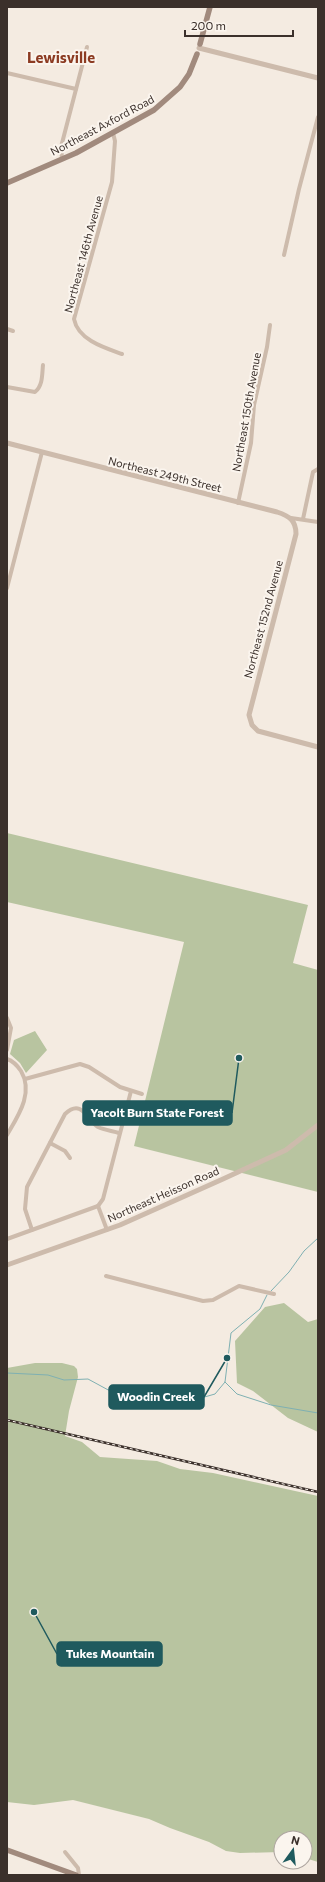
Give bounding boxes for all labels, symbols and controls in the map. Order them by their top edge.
scale bar [185,12,293,38]
text: 200 m [191,18,226,32]
district label: Lewisville [27,48,95,66]
street label: Northeast Axford Road [48,92,156,158]
street label: Northeast 146th Avenue [61,194,105,314]
street label: Northeast 150th Avenue [229,351,263,473]
street label: Northeast 249th Street [107,454,224,495]
street label: Northeast 152nd Avenue [241,558,285,679]
callout: Yacolt Burn State Forest [83,1101,232,1125]
text: Yacolt Burn State Forest [90,1105,224,1119]
street label: Northeast Heisson Road [105,1164,221,1224]
callout: Woodin Creek [109,1385,204,1409]
text: Woodin Creek [117,1389,195,1403]
callout: Tukes Mountain [57,1642,162,1666]
text: Tukes Mountain [66,1646,154,1660]
north arrow [273,1830,313,1870]
text: N [290,1833,301,1847]

